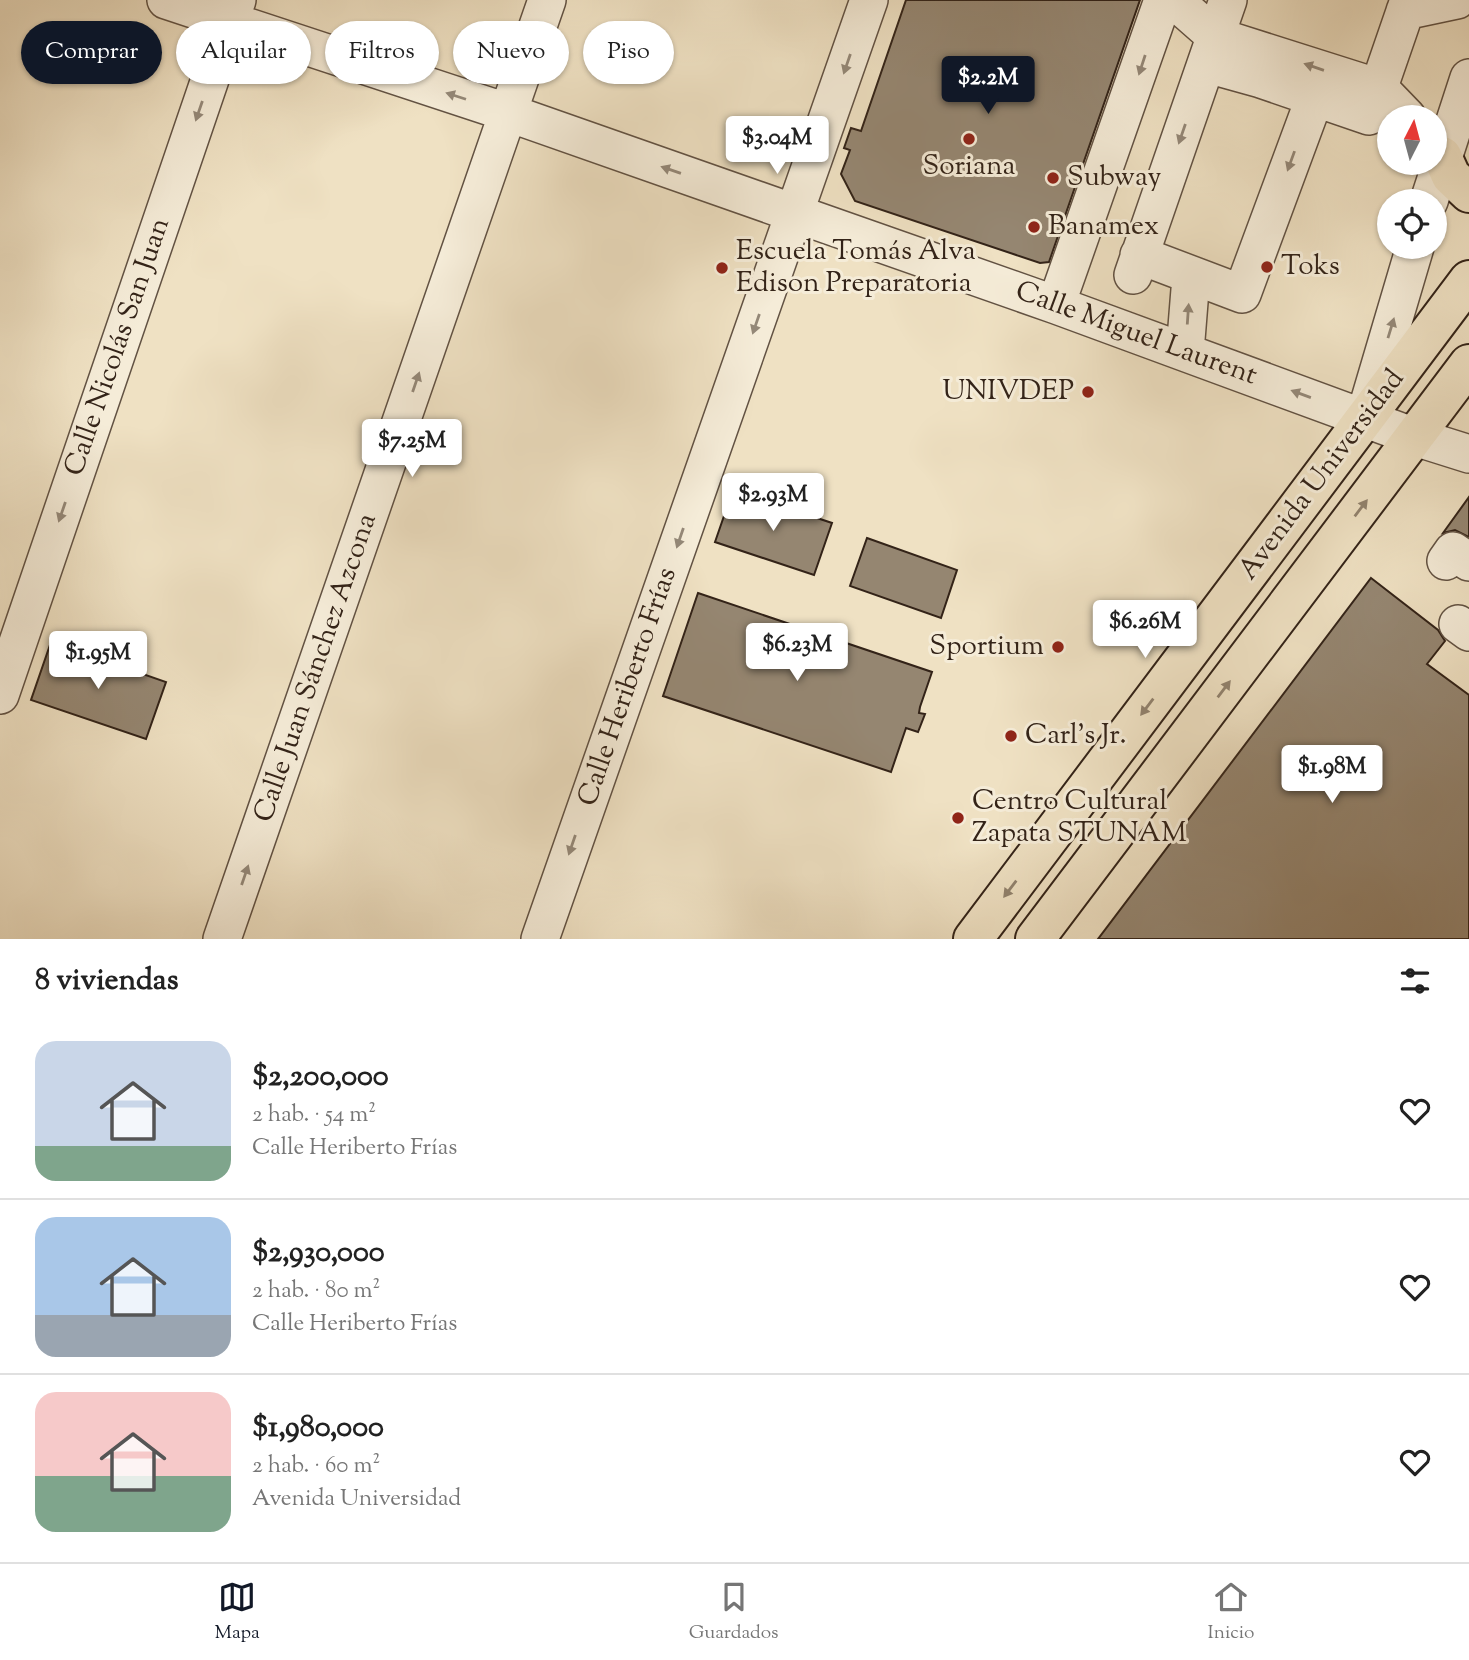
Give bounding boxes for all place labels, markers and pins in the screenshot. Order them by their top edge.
pin: $2.2M [939,57,1037,116]
pin: $3.04M [720,116,834,176]
marker: Soriana [961,131,977,147]
place label: Soriana [923,147,1015,187]
place label: Subway [1067,158,1162,198]
marker: Subway [1045,170,1061,186]
place label: Banamex [1048,207,1159,247]
marker: Banamex [1026,219,1042,235]
place label: Escuela Tomás Alva Edison Preparatoria [736,232,976,304]
place label: Toks [1281,247,1340,287]
marker: Toks [1259,259,1275,275]
marker: Escuela Tomás Alva Edison Preparatoria [714,260,730,276]
place label: UNIVDEP [942,372,1074,412]
marker: UNIVDEP [1080,384,1096,400]
pin: $7.25M [355,420,469,479]
pin: $2.93M [716,474,830,533]
pin: $6.26M [1088,600,1202,660]
pin: $6.23M [740,624,854,683]
place label: Sportium [929,627,1044,667]
pin: $1.95M [41,632,155,691]
marker: Sportium [1050,639,1066,655]
place label: Carl's Jr. [1025,716,1127,756]
marker: Carl's Jr. [1003,728,1019,744]
pin: $1.98M [1275,746,1389,805]
place label: Centro Cultural Zapata STUNAM [972,782,1187,854]
marker: Centro Cultural Zapata STUNAM [950,810,966,826]

